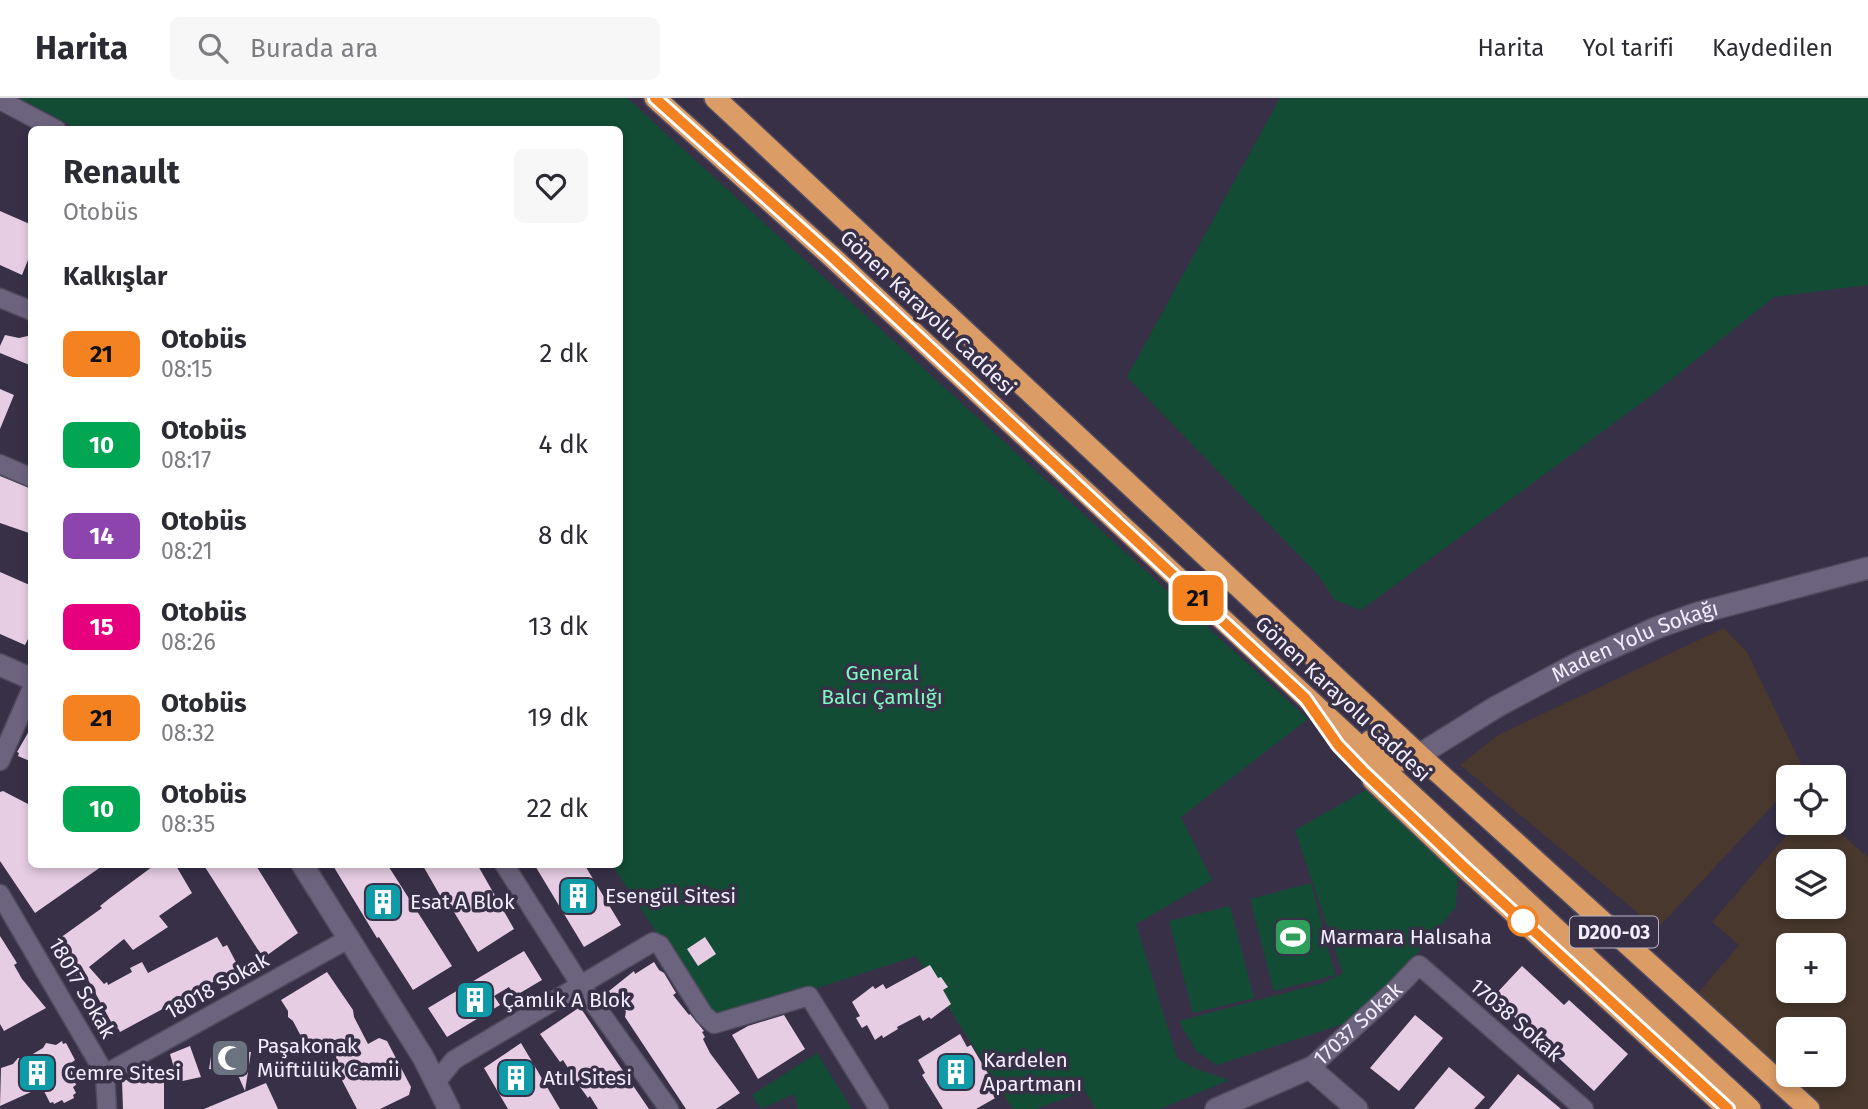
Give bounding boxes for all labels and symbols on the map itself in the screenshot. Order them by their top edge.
street label: Gönen Karayolu Caddesi [835,225,1021,401]
line badge: 21 [1166,575,1230,621]
street label: Maden Yolu Sokağı [1547,595,1721,688]
street label: Gönen Karayolu Caddesi [1250,611,1436,787]
park label: General Balcı Çamlığı [821,660,943,710]
building icon: Esengül Sitesi [557,875,599,917]
building icon: Esat A Blok [362,881,404,923]
place label: Esengül Sitesi [605,883,736,909]
place label: Esat A Blok [410,889,515,915]
unlabelled marker [1508,906,1538,936]
sports icon: Marmara Halısaha [1272,916,1314,958]
road number: D200-03 [1570,916,1658,947]
place label: Marmara Halısaha [1320,924,1492,950]
street label: 18017 Sokak [43,933,121,1043]
street label: 18018 Sokak [161,947,274,1025]
street label: 17038 Sokak [1465,973,1568,1067]
street label: 17037 Sokak [1308,977,1408,1071]
building icon: Çamlık A Blok [454,979,496,1021]
place label: Çamlık A Blok [502,987,631,1013]
place label: Paşakonak Müftülük Camii [257,1033,400,1083]
mosque icon: Paşakonak Müftülük Camii [209,1037,251,1079]
place label: Kardelen Apartmanı [983,1047,1082,1097]
building icon: Kardelen Apartmanı [935,1051,977,1093]
building icon: Cemre Sitesi [16,1052,58,1094]
building icon: Atıl Sitesi [495,1057,537,1099]
place label: Cemre Sitesi [64,1060,181,1086]
place label: Atıl Sitesi [543,1065,632,1091]

